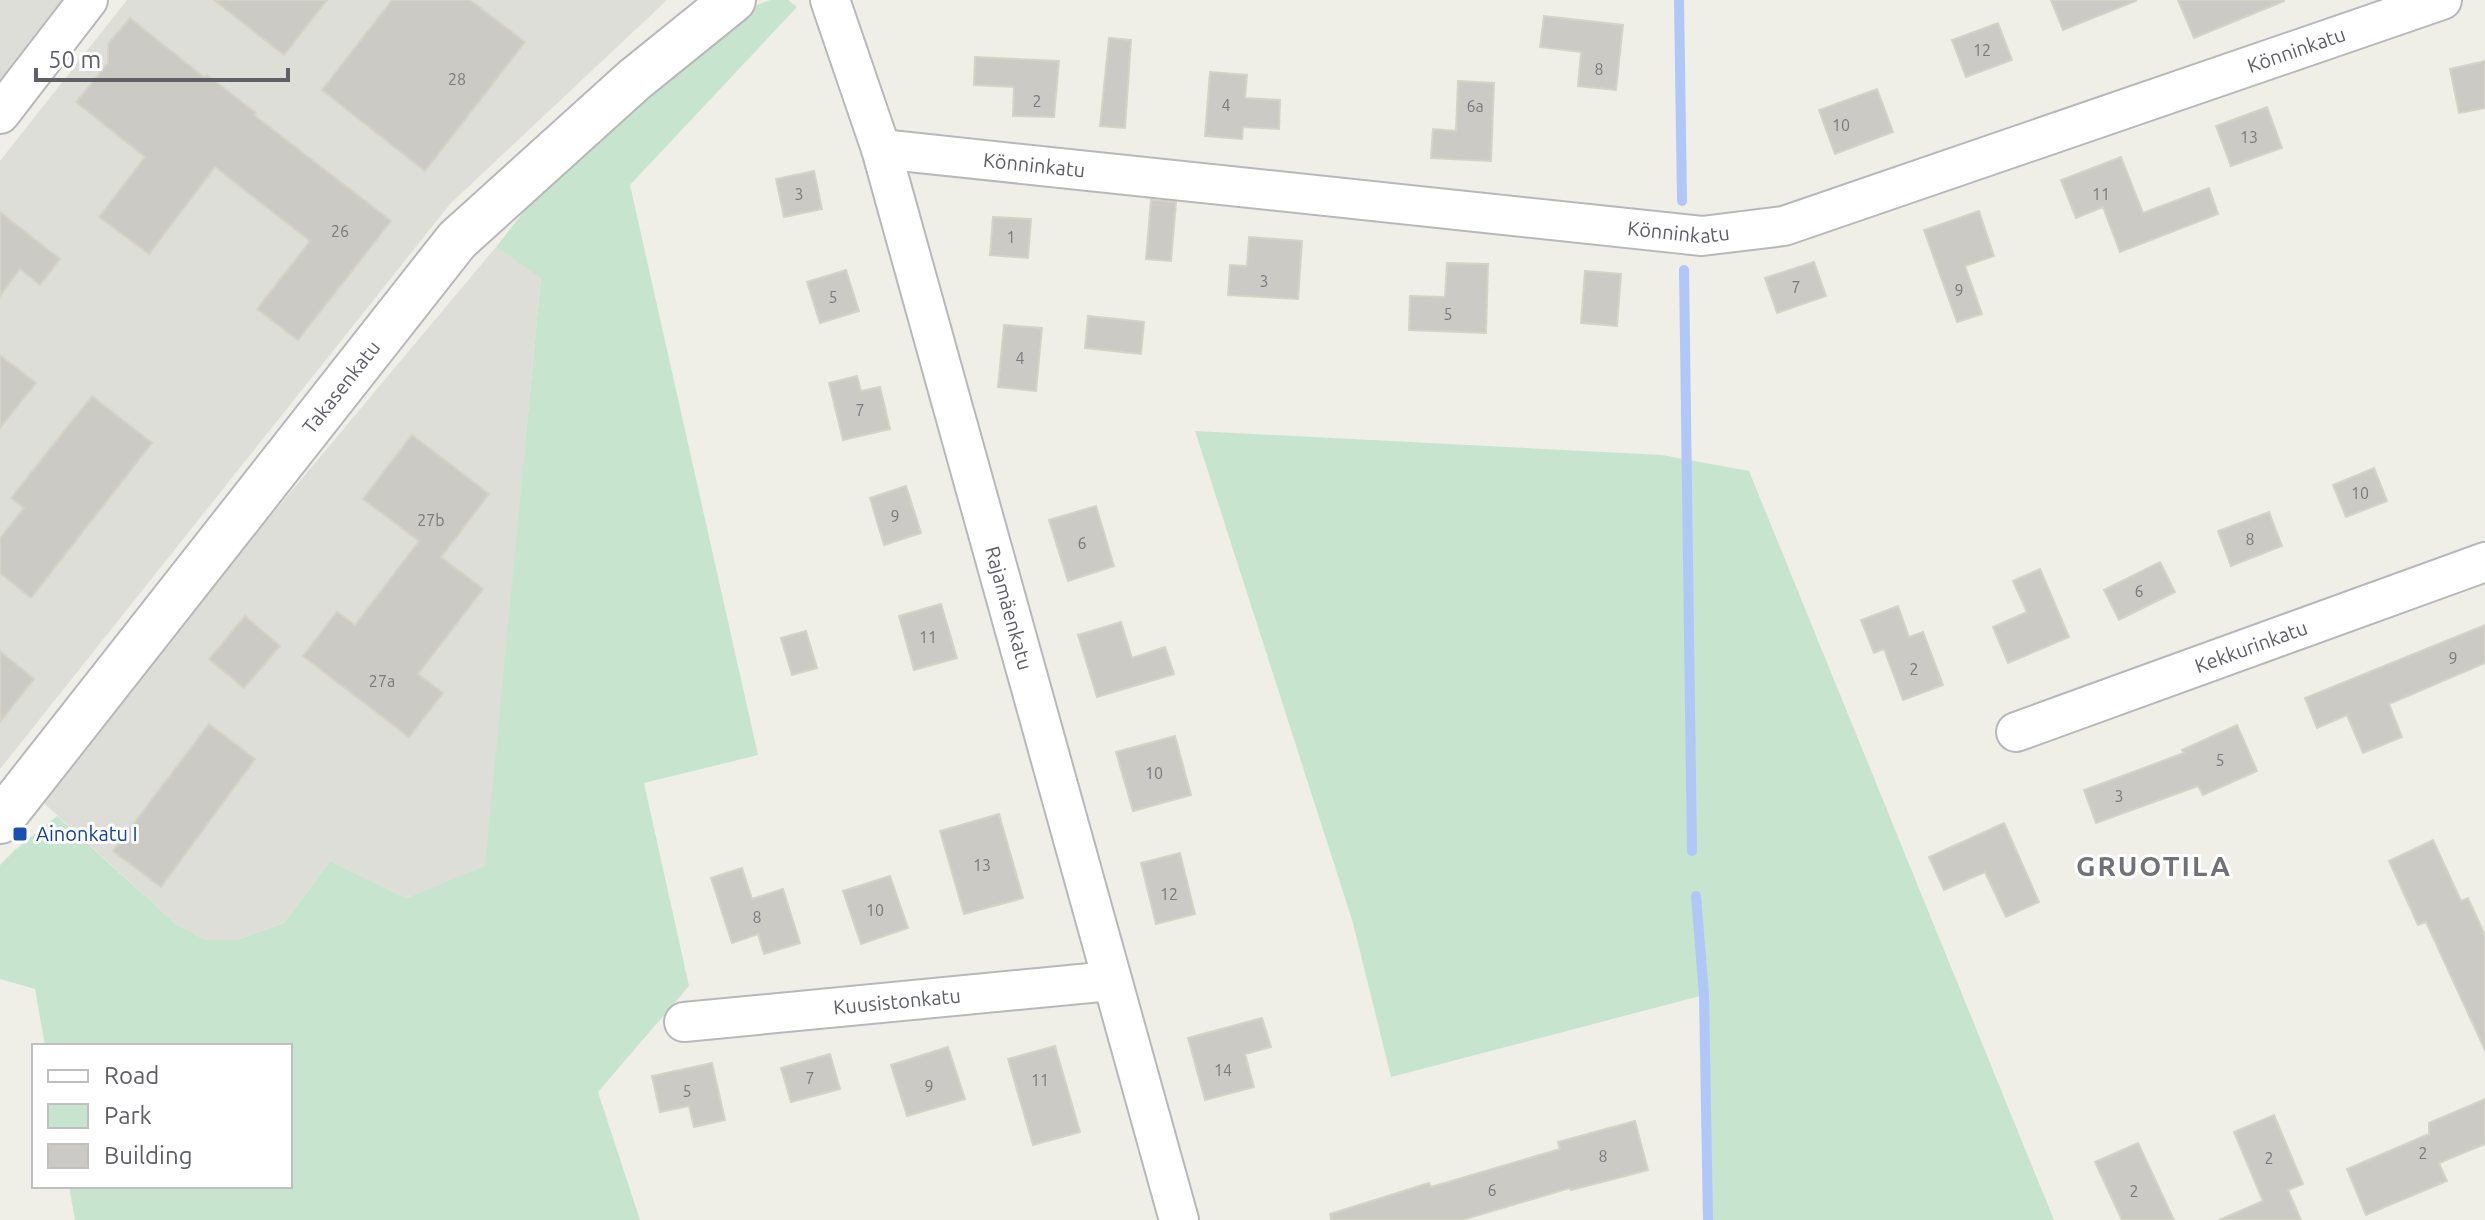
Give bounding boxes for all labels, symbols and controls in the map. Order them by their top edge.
street label: Könninkatu [2244,22,2348,77]
scale bar [36,32,288,82]
house number: 12 [1973,41,1991,59]
text: 50 m [48,46,101,73]
house number: 8 [1594,60,1604,78]
house number: 28 [448,70,466,88]
house number: 2 [1032,92,1042,110]
house number: 4 [1221,96,1231,114]
house number: 6a [1466,97,1484,115]
house number: 10 [1832,116,1850,134]
house number: 13 [2240,128,2258,146]
street label: Könninkatu [982,148,1086,182]
house number: 3 [794,185,804,203]
house number: 11 [2092,185,2110,203]
street label: Könninkatu [1626,216,1731,247]
house number: 26 [331,222,349,240]
house number: 1 [1006,228,1016,246]
house number: 3 [1259,272,1269,290]
house number: 7 [1791,278,1801,296]
house number: 9 [1954,281,1964,299]
house number: 5 [828,288,838,306]
house number: 5 [1443,305,1453,323]
street label: Takasenkatu [297,336,384,438]
house number: 4 [1015,349,1025,367]
house number: 7 [855,401,865,419]
house number: 10 [2351,484,2369,502]
house number: 9 [890,507,900,525]
house number: 27b [417,511,445,529]
house number: 8 [2245,530,2255,548]
house number: 6 [1077,534,1087,552]
street label: Rajamäenkatu [981,543,1037,672]
house number: 6 [2134,582,2144,600]
street label: Kekkurinkatu [2191,615,2310,677]
house number: 11 [919,628,937,646]
house number: 9 [2448,649,2458,667]
house number: 2 [1909,660,1919,678]
house number: 27a [369,672,395,690]
house number: 5 [2215,751,2225,769]
house number: 10 [1145,764,1163,782]
house number: 3 [2114,787,2124,805]
place label: Ainonkatu I [36,822,138,845]
marker: Ainonkatu I [11,825,29,843]
district label: GRUOTILA [2076,850,2232,881]
house number: 13 [973,856,991,874]
house number: 12 [1160,885,1178,903]
house number: 10 [866,901,884,919]
house number: 8 [752,908,762,926]
street label: Kuusistonkatu [832,983,962,1019]
legend [32,1044,292,1188]
house number: 14 [1214,1061,1232,1079]
text: Road [104,1062,159,1089]
house number: 7 [805,1069,815,1087]
house number: 11 [1031,1071,1049,1089]
house number: 9 [924,1077,934,1095]
house number: 5 [682,1082,692,1100]
text: Park [104,1102,152,1129]
text: Building [104,1142,192,1169]
house number: 2 [2418,1144,2428,1162]
house number: 8 [1598,1147,1608,1165]
house number: 2 [2264,1149,2274,1167]
house number: 6 [1487,1181,1497,1199]
house number: 2 [2129,1182,2139,1200]

